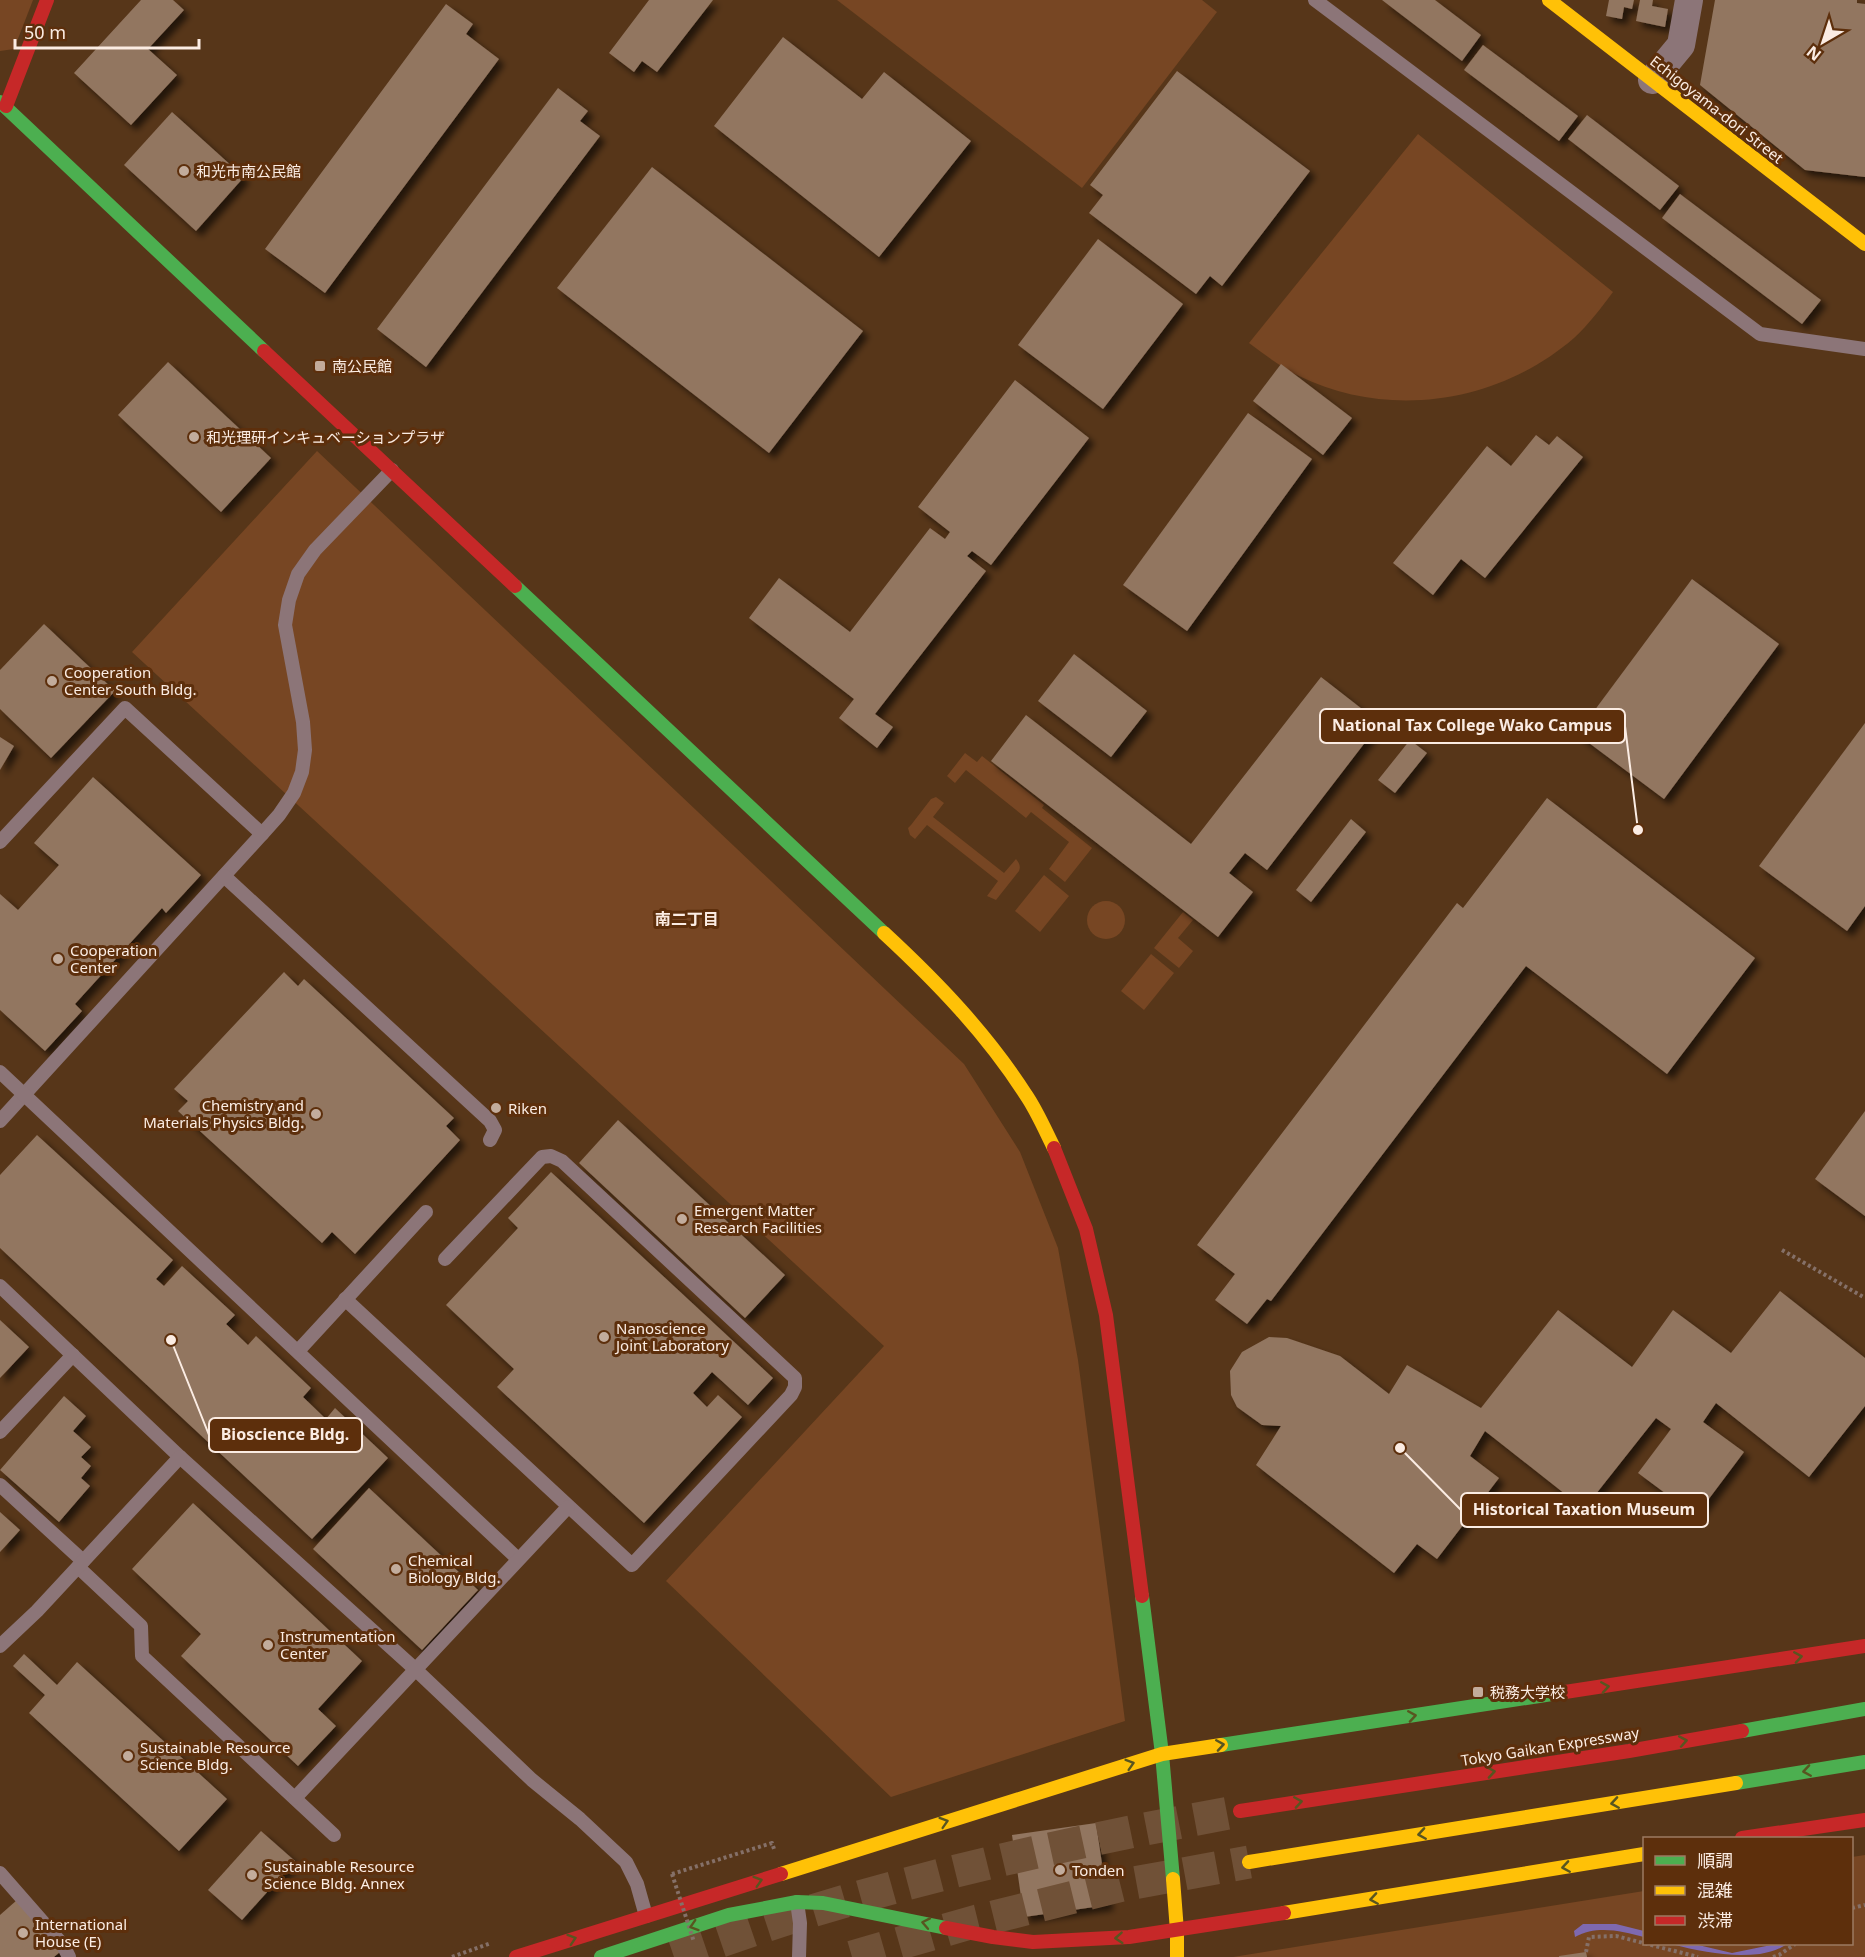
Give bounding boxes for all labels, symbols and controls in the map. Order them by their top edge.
scale bar [15,12,200,50]
north arrow [1793,12,1853,72]
text: 50 m [24,20,66,44]
text: N [1802,41,1826,66]
street label: Echigoyama-dori Street [1646,51,1788,168]
place label: 和光市南公民館 [196,161,301,181]
marker: 和光市南公民館 [177,164,191,178]
place label: 南公民館 [332,356,392,376]
marker: 南公民館 [313,359,327,373]
place label: 和光理研インキュベーションプラザ [206,427,445,447]
marker: 和光理研インキュベーションプラザ [187,430,201,444]
place label: Cooperation Center South Bldg. [64,662,196,699]
marker: Cooperation Center South Bldg. [45,674,59,688]
callout: National Tax College Wako Campus [1320,709,1625,743]
text: National Tax College Wako Campus [1332,714,1612,736]
district label: 南二丁目 [655,908,719,930]
place label: Cooperation Center [70,940,157,977]
marker: Cooperation Center [51,952,65,966]
place label: Chemistry and Materials Physics Bldg. [143,1095,304,1132]
place label: Riken [508,1098,547,1118]
marker: Riken [489,1101,503,1115]
marker: Chemistry and Materials Physics Bldg. [309,1107,323,1121]
place label: Emergent Matter Research Facilities [694,1200,822,1237]
marker: Emergent Matter Research Facilities [675,1212,689,1226]
place label: Nanoscience Joint Laboratory [614,1318,729,1355]
marker: Nanoscience Joint Laboratory [597,1330,611,1344]
callout: Bioscience Bldg. [209,1418,362,1452]
text: Bioscience Bldg. [221,1423,349,1445]
callout: Historical Taxation Museum [1461,1493,1708,1527]
text: Historical Taxation Museum [1473,1498,1695,1520]
place label: Chemical Biology Bldg. [408,1550,501,1587]
marker: Chemical Biology Bldg. [389,1562,403,1576]
place label: Instrumentation Center [280,1626,396,1663]
marker: Instrumentation Center [261,1638,275,1652]
one-way arrow [1793,1651,1803,1663]
one-way arrow [1601,1681,1610,1693]
place label: 税務大学校 [1490,1682,1565,1702]
marker: 税務大学校 [1471,1685,1485,1699]
one-way arrow [1408,1711,1417,1723]
street label: Tokyo Gaikan Expressway [1460,1722,1641,1770]
one-way arrow [1678,1735,1688,1748]
place label: Sustainable Resource Science Bldg. [140,1737,290,1774]
one-way arrow [1215,1740,1224,1752]
marker: Sustainable Resource Science Bldg. [121,1749,135,1763]
one-way arrow [1124,1759,1135,1771]
one-way arrow [1803,1765,1812,1777]
one-way arrow [1486,1767,1495,1779]
one-way arrow [1293,1796,1303,1808]
one-way arrow [1610,1797,1620,1809]
one-way arrow [938,1817,949,1829]
one-way arrow [1418,1828,1427,1840]
legend [1643,1837,1853,1945]
text: 順調 [1697,1848,1733,1872]
place label: Sustainable Resource Science Bldg. Annex [264,1856,414,1893]
place label: Tonden [1072,1860,1125,1880]
one-way arrow [1561,1860,1571,1873]
marker: Tonden [1053,1863,1067,1877]
marker: Sustainable Resource Science Bldg. Annex [245,1868,259,1882]
one-way arrow [752,1876,763,1888]
text: 混雑 [1697,1878,1733,1902]
one-way arrow [1369,1892,1378,1904]
text: 渋滞 [1697,1908,1733,1932]
place label: International House (E) [35,1914,127,1951]
one-way arrow [921,1917,931,1930]
one-way arrow [689,1919,700,1932]
marker: International House (E) [16,1926,30,1940]
one-way arrow [1114,1931,1123,1944]
one-way arrow [566,1934,577,1946]

